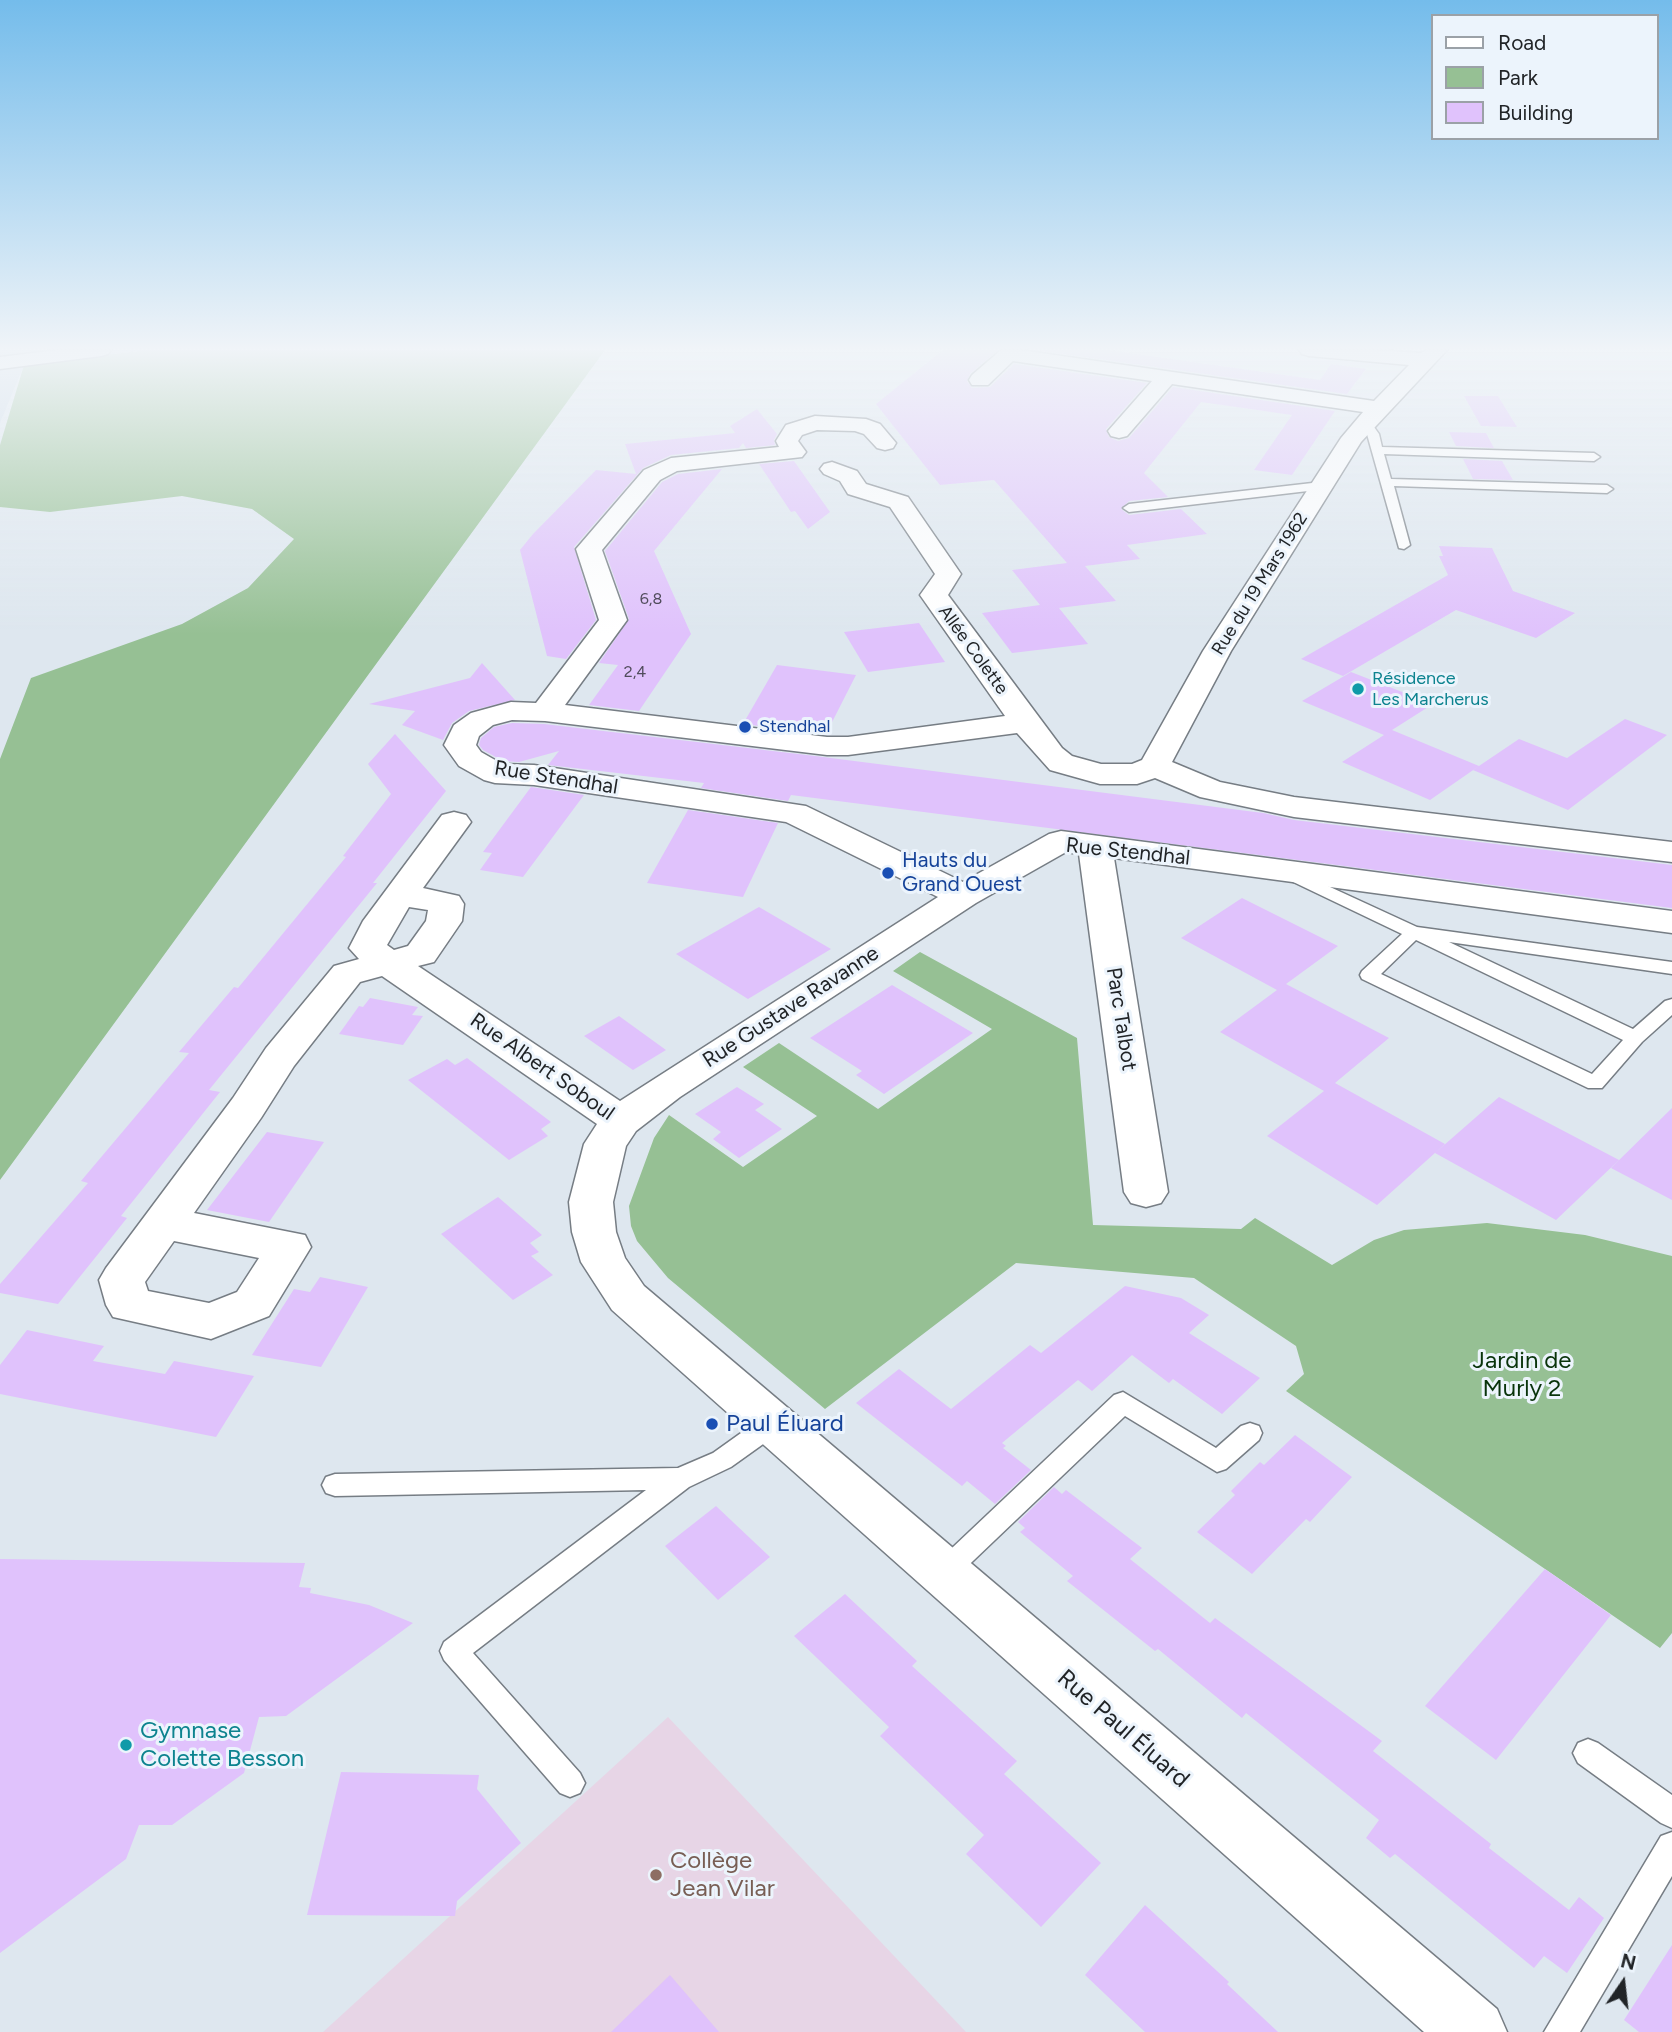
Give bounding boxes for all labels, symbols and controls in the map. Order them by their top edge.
legend [1430,14,1658,140]
text: Road [1498,30,1546,55]
text: Park [1498,65,1538,90]
text: Building [1498,100,1573,125]
street label: Rue du 19 Mars 1962 [1207,509,1313,659]
house number: 6,8 [640,589,662,609]
street label: Allée Colette [933,601,1013,699]
house number: 2,4 [624,662,646,682]
place label: Résidence Les Marcherus [1372,668,1489,710]
marker: Résidence Les Marcherus [1350,681,1366,697]
place label: Stendhal [759,716,830,738]
marker: Stendhal [737,719,753,735]
street label: Rue Stendhal [492,756,620,800]
street label: Rue Stendhal [1065,833,1191,871]
place label: Hauts du Grand Ouest [902,848,1022,898]
marker: Hauts du Grand Ouest [880,865,896,881]
street label: Rue Gustave Ravanne [698,941,884,1073]
street label: Parc Talbot [1100,965,1142,1073]
street label: Rue Albert Soboul [465,1008,619,1126]
park label: Jardin de Murly 2 [1473,1347,1571,1403]
place label: Paul Éluard [726,1410,844,1438]
marker: Paul Éluard [704,1416,720,1432]
street label: Rue Paul Éluard [1051,1664,1195,1794]
place label: Gymnase Colette Besson [140,1717,304,1773]
marker: Gymnase Colette Besson [118,1737,134,1753]
place label: Collège Jean Vilar [670,1847,775,1903]
marker: Collège Jean Vilar [648,1867,664,1883]
north arrow [1588,1948,1658,2018]
text: N [1618,1949,1638,1975]

